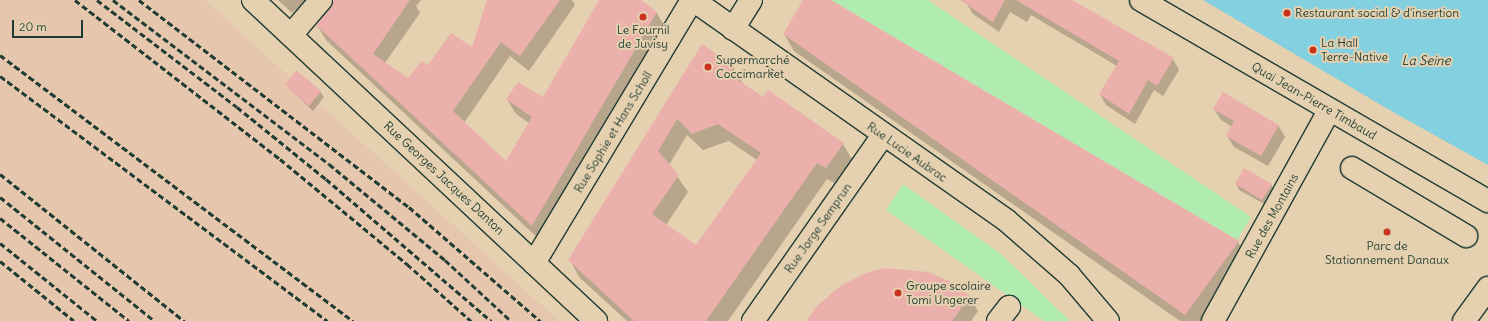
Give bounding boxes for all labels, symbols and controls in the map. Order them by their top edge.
place label: Restaurant social & d'insertion [1295,6,1459,20]
marker: Restaurant social & d'insertion [1282,8,1292,18]
scale bar [14,12,85,38]
marker: Le Fournil de Juvisy [638,12,648,22]
text: 20 m [19,19,47,34]
place label: Le Fournil de Juvisy [617,23,669,51]
place label: La Hall Terre-Native [1321,36,1388,64]
marker: La Hall Terre-Native [1308,45,1318,55]
place label: Supermarché Coccimarket [716,53,790,81]
water label: La Seine [1401,53,1451,69]
street label: Quai Jean-Pierre Timbaud [1249,59,1379,143]
marker: Supermarché Coccimarket [703,62,713,72]
street label: Rue Sophie et Hans Scholl [571,69,655,195]
street label: Rue Georges Jacques Danton [381,118,507,238]
street label: Rue Lucie Aubrac [864,119,950,185]
street label: Rue des Montains [1243,171,1301,261]
street label: Rue Jorge Semprun [781,180,855,276]
marker: Parc de Stationnement Danaux [1382,227,1392,237]
place label: Parc de Stationnement Danaux [1325,239,1449,267]
place label: Groupe scolaire Tomi Ungerer [906,279,991,307]
marker: Groupe scolaire Tomi Ungerer [893,288,903,298]

